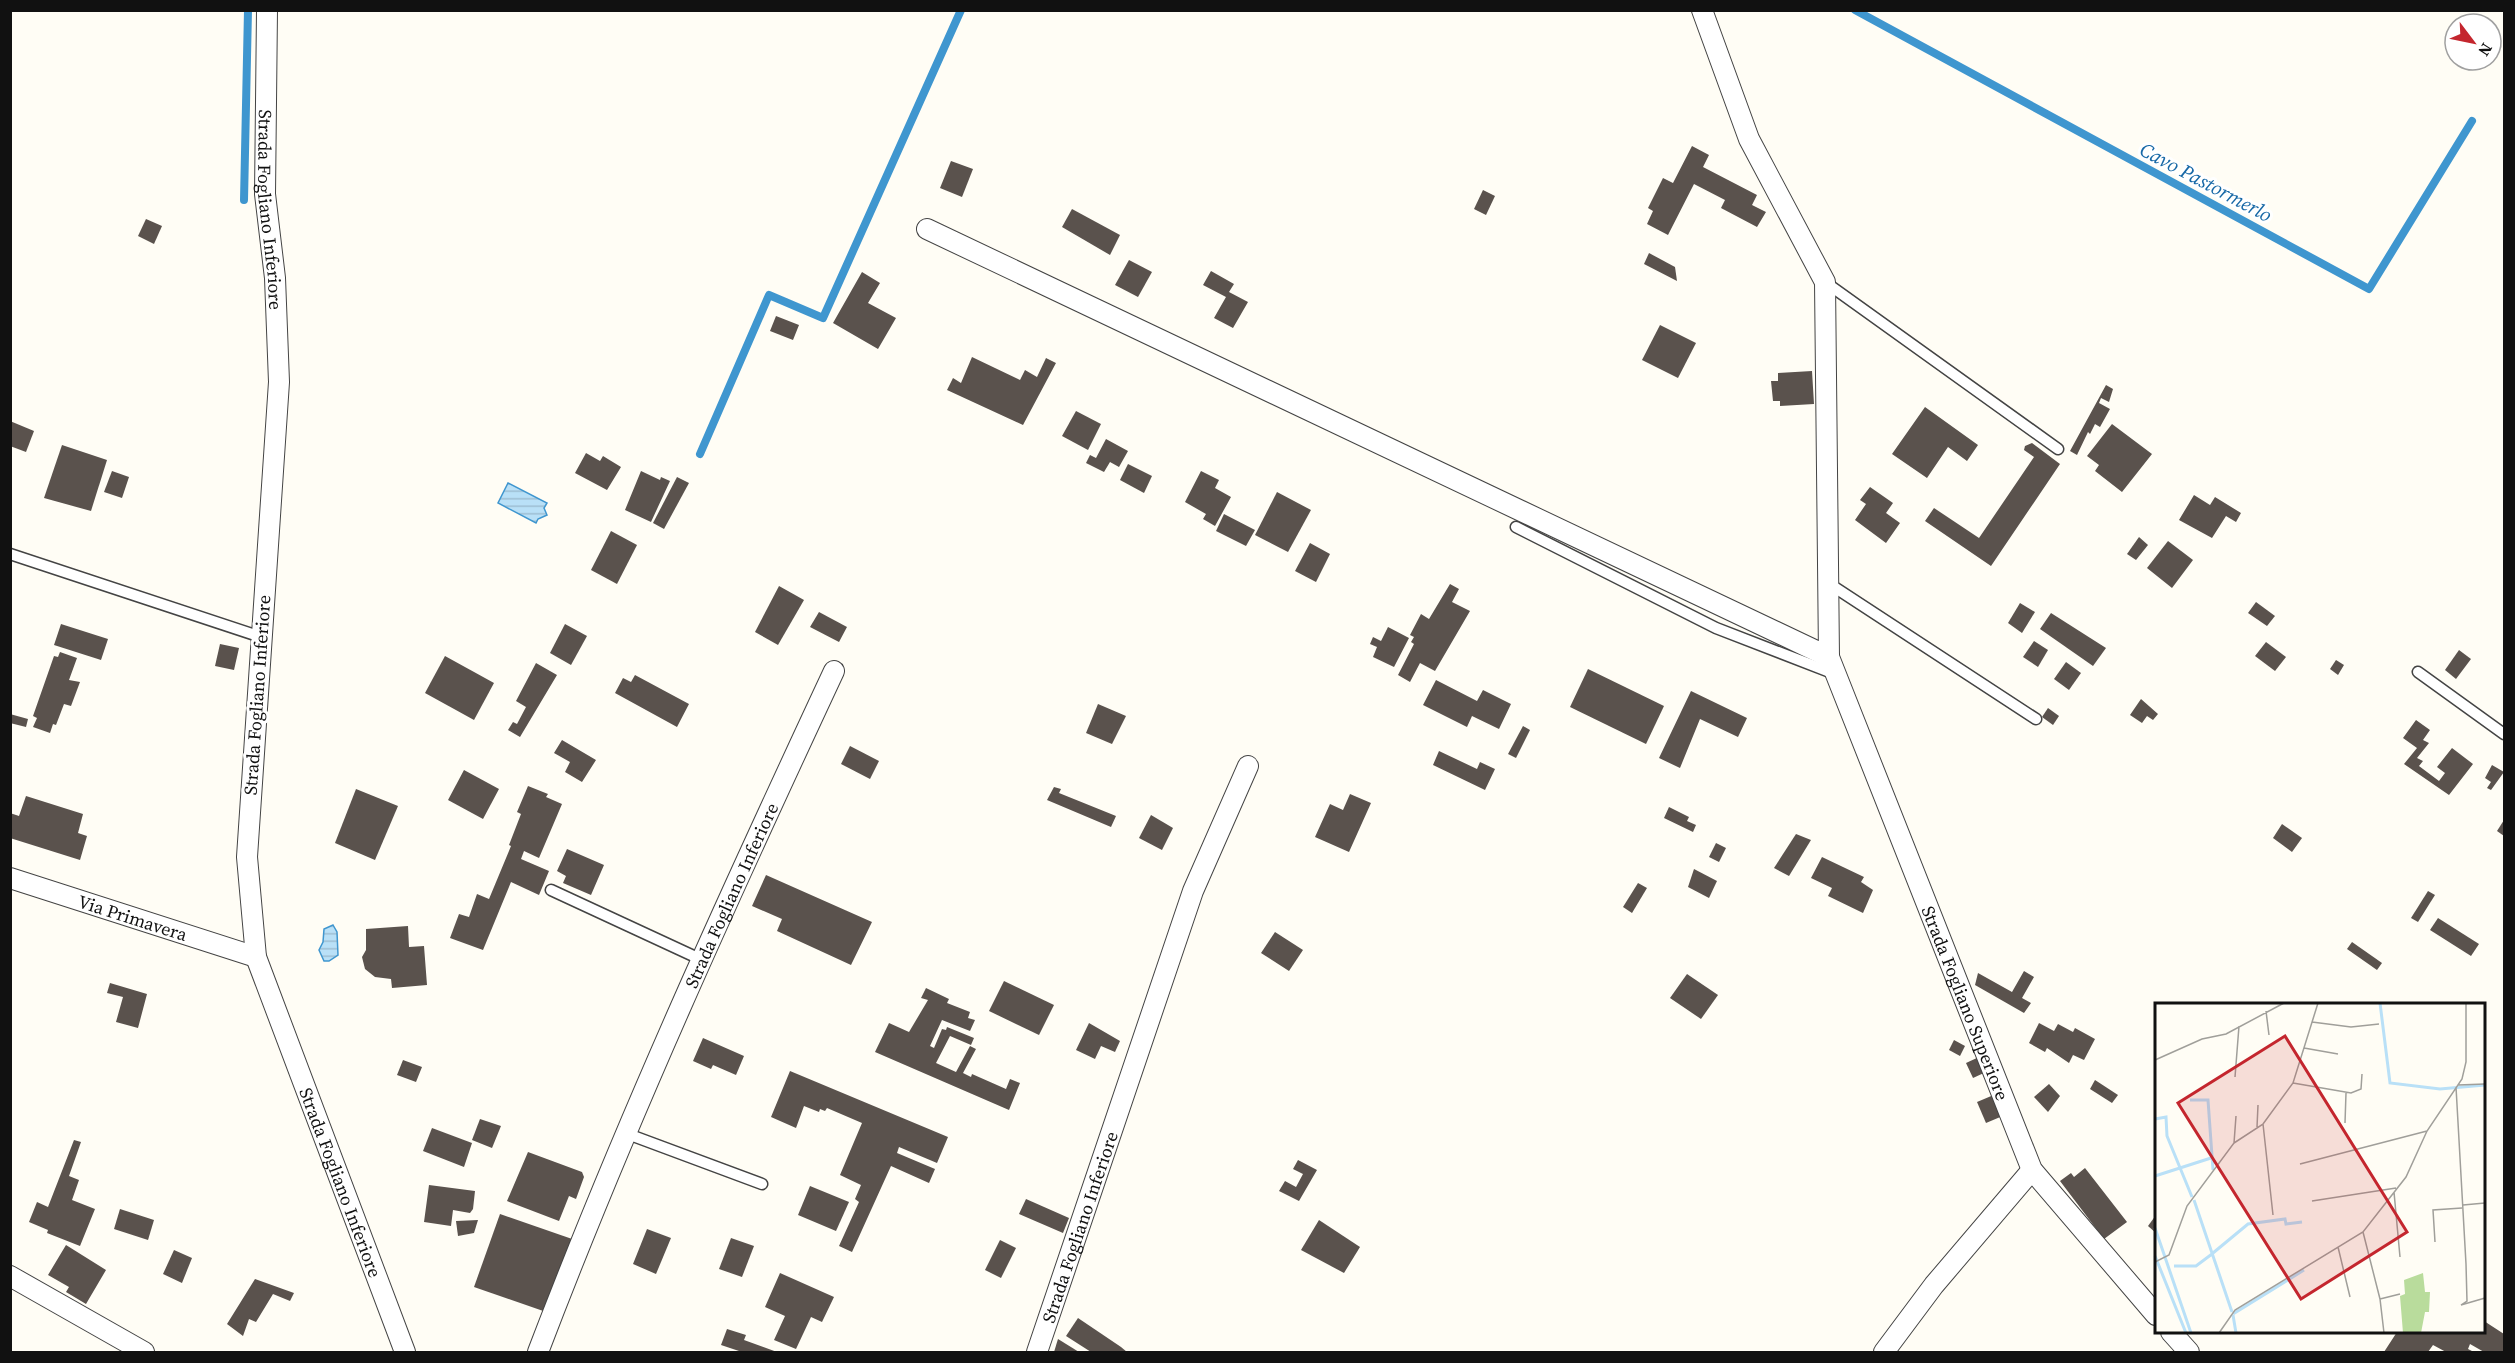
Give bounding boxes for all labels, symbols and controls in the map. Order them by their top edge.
north arrow [2443,12,2503,72]
text: N [2473,39,2498,61]
street label: Strada Fogliano Inferiore [252,109,289,310]
water label: Cavo Pastormerlo [2135,135,2277,229]
street label: Strada Fogliano Inferiore [238,594,276,796]
street label: Strada Fogliano Inferiore [678,798,784,992]
street label: Via Primavera [75,888,191,947]
street label: Strada Fogliano Superiore [1916,902,2016,1104]
inset map [2155,1003,2485,1333]
street label: Strada Fogliano Inferiore [294,1084,388,1281]
street label: Strada Fogliano Inferiore [1035,1128,1123,1326]

